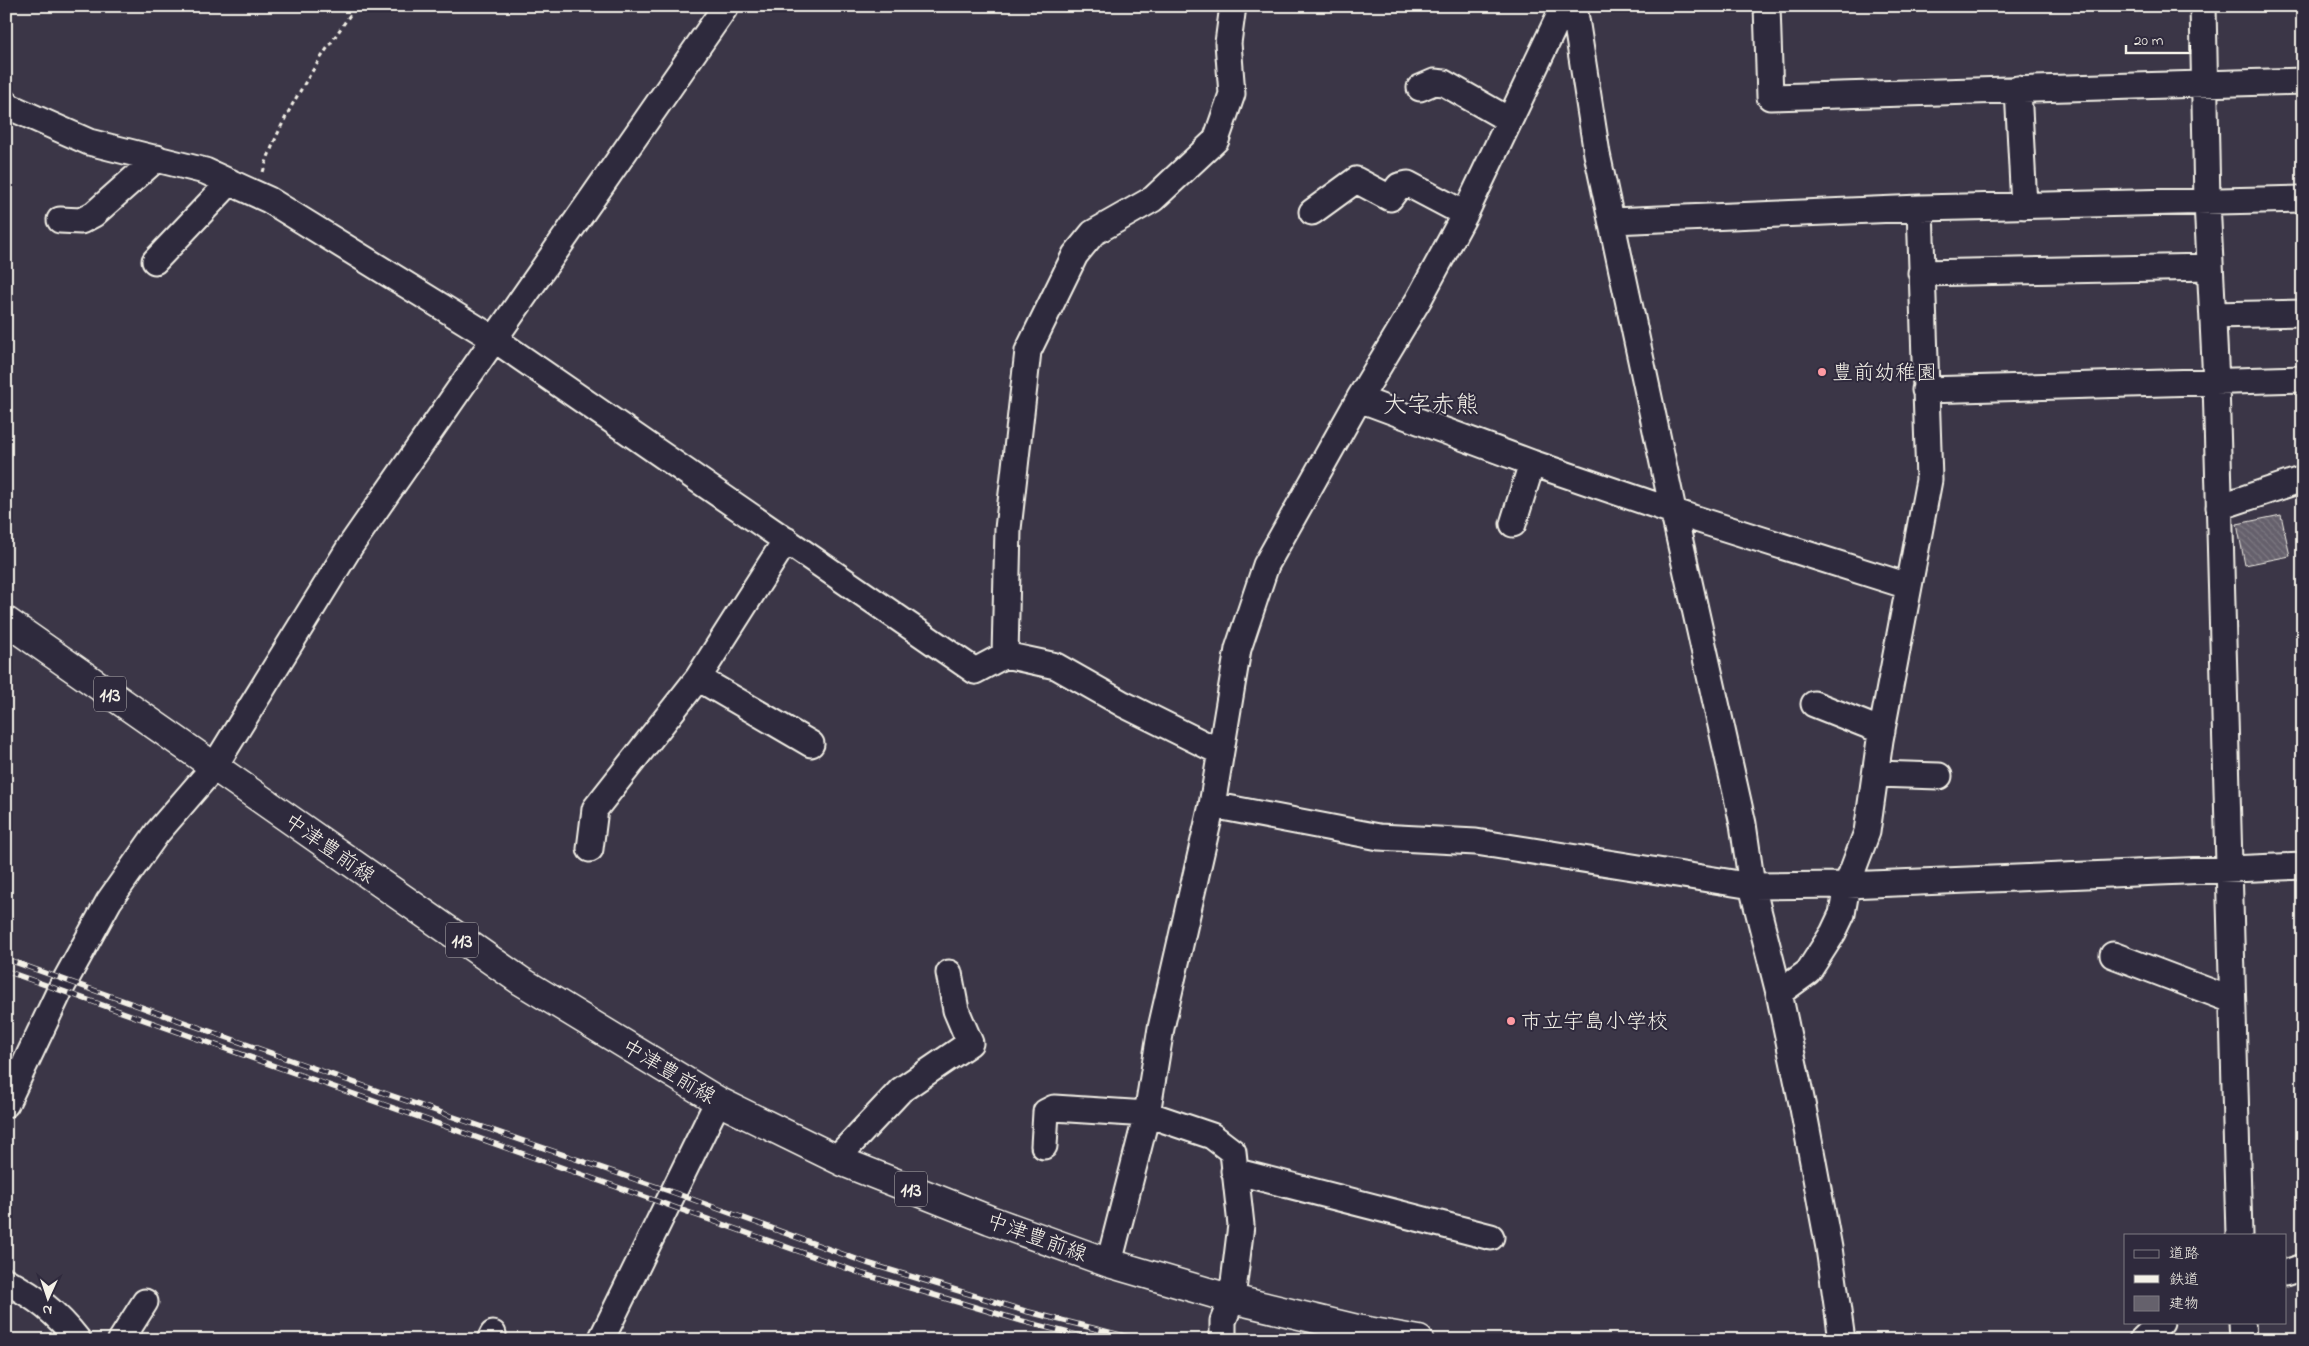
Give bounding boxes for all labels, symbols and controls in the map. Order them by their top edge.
scale bar [2126,22,2190,54]
text: 20 m [2134,30,2164,52]
place label: 豊前幼稚園 [1832,359,1937,389]
marker: 豊前幼稚園 [1816,366,1828,378]
district label: 大字赤熊 [1383,389,1479,424]
road number: 113 [94,676,126,712]
street label: 中津豊前線 [277,807,380,892]
road number: 113 [446,922,478,958]
place label: 市立宇島小学校 [1521,1008,1668,1038]
marker: 市立宇島小学校 [1505,1015,1517,1027]
street label: 中津豊前線 [615,1033,721,1113]
road number: 113 [895,1172,927,1206]
street label: 中津豊前線 [982,1207,1091,1271]
legend [2124,1234,2286,1324]
text: 道路 [2169,1243,2199,1265]
text: 鉄道 [2169,1269,2199,1291]
north arrow [22,1274,72,1324]
text: 建物 [2169,1293,2199,1315]
text: N [42,1299,53,1320]

